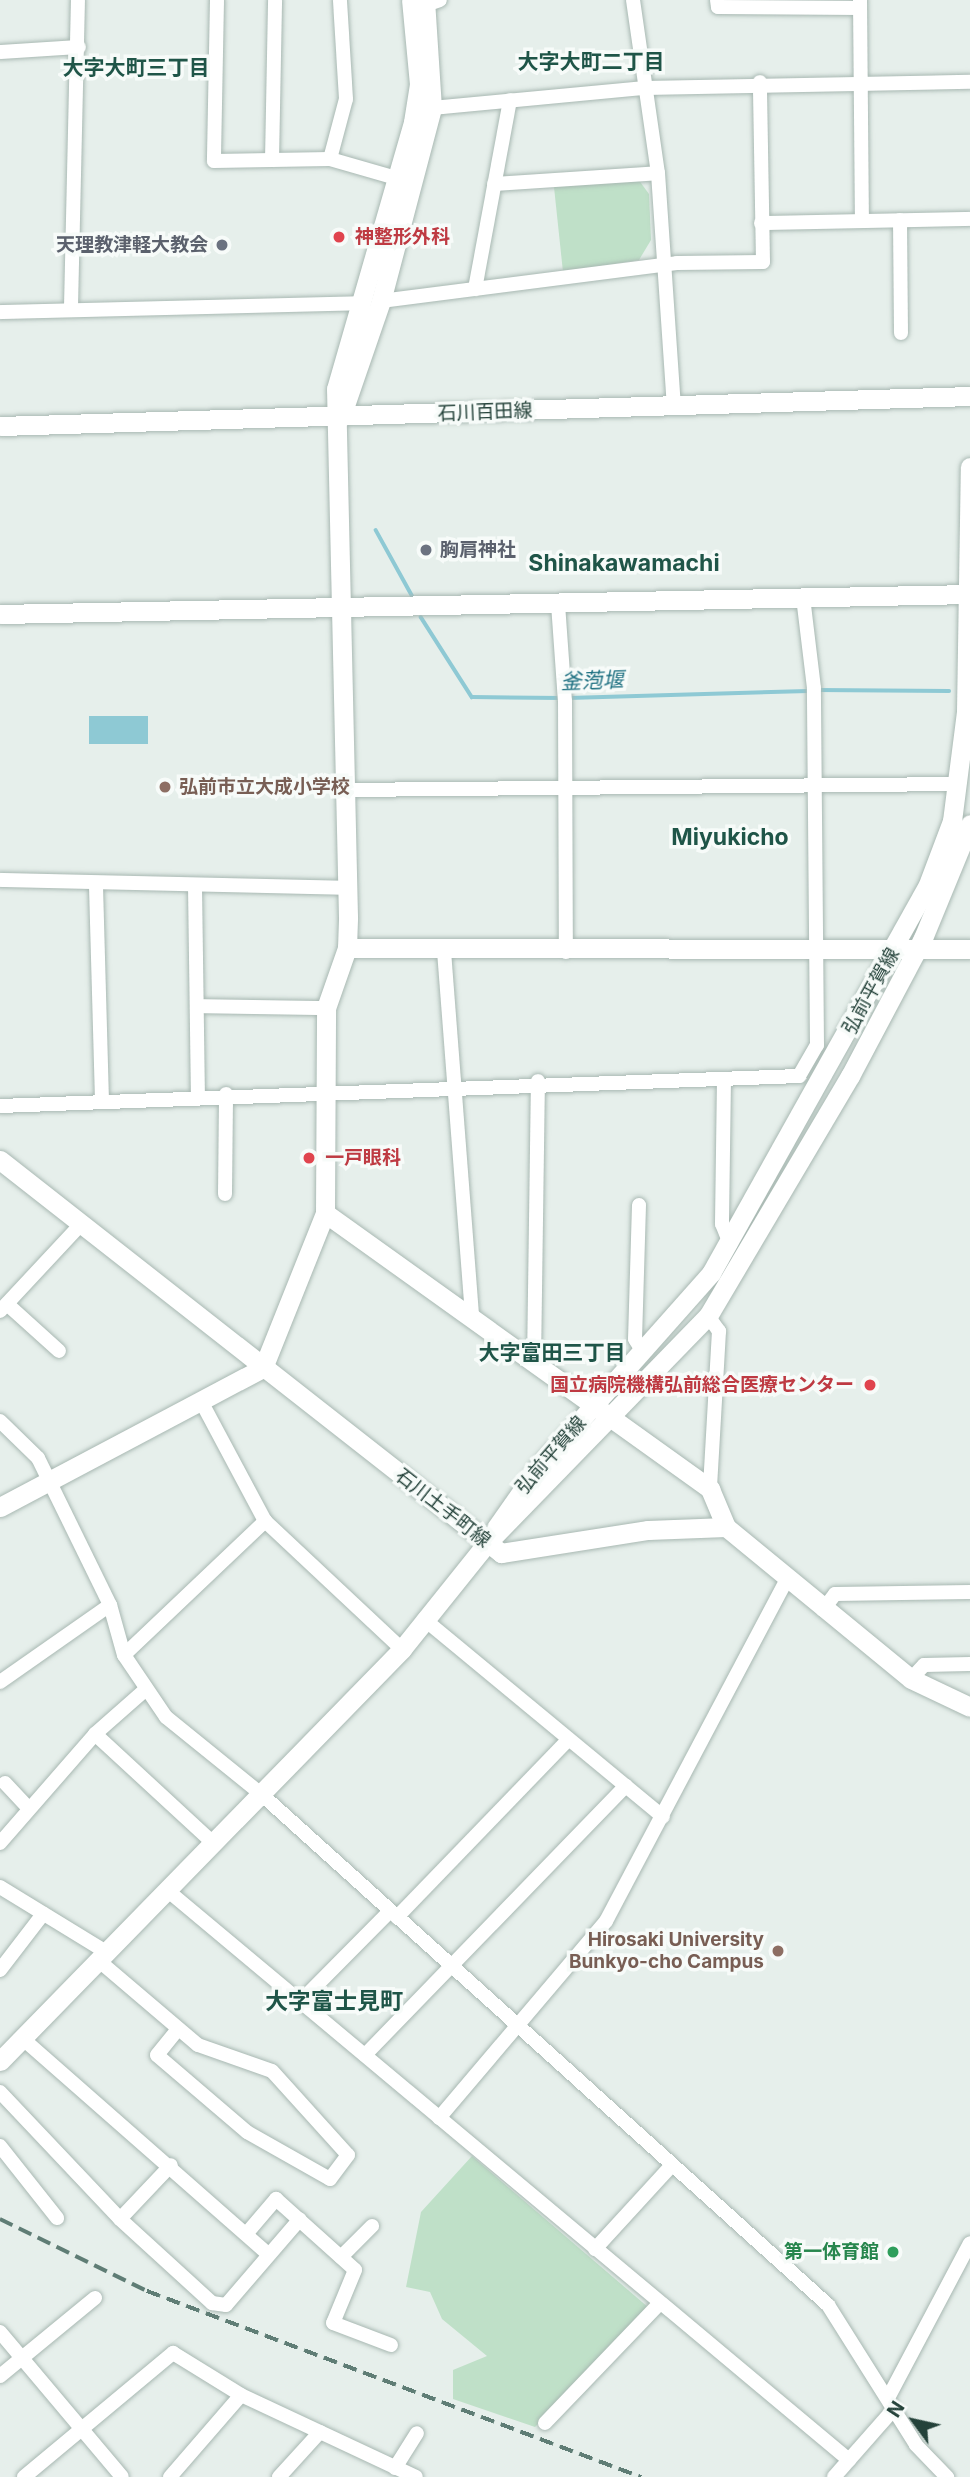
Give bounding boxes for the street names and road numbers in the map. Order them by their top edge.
street label: 石川百田線 [437,399,533,425]
street label: 弘前平賀線 [838,944,904,1038]
street label: 弘前平賀線 [511,1412,591,1498]
street label: 石川土手町線 [391,1464,495,1552]

